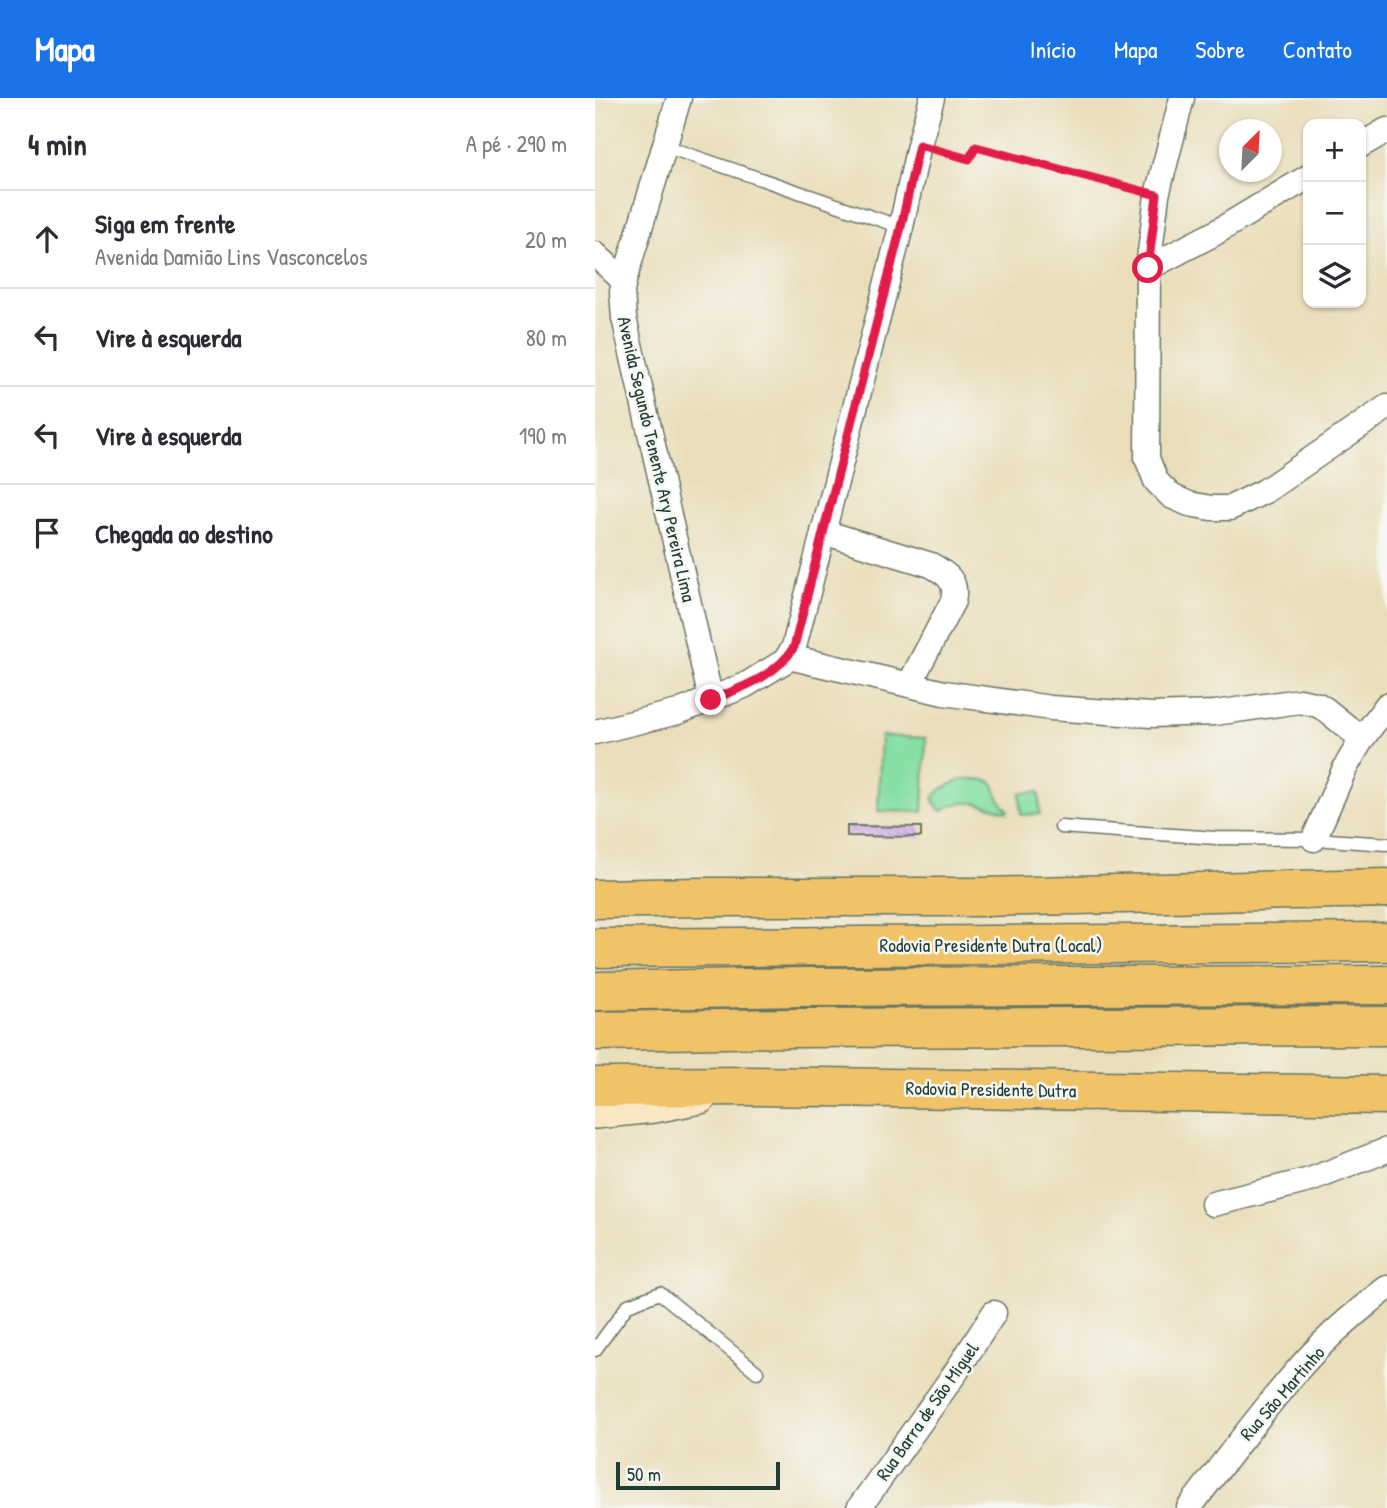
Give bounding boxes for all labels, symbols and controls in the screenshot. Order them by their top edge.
text: Mapa [35,27,95,71]
text: Início [1030,33,1076,65]
text: Mapa [1114,33,1157,65]
text: Sobre [1195,33,1245,65]
text: Contato [1283,33,1352,65]
north arrow [1219,119,1282,182]
map controls [1303,119,1366,308]
button: + [1303,119,1366,182]
text: 4 min [28,124,87,164]
text: A pé · 290 m [466,128,567,159]
button: − [1303,182,1366,245]
text: Siga em frente [95,206,235,241]
icon: ahead [28,220,66,258]
text: 20 m [525,224,567,255]
text: Avenida Damião Lins Vasconcelos [95,241,368,272]
button: layers [1303,245,1366,308]
route start [1132,252,1163,283]
street label: Avenida Segundo Tenente Ary Pereira Lima [611,314,703,605]
icon: left [28,318,66,356]
text: Vire à esquerda [95,320,241,355]
text: 80 m [526,322,567,353]
icon: left [28,416,66,454]
text: Vire à esquerda [95,418,241,453]
text: 190 m [519,420,567,451]
icon: arrive [28,514,66,552]
text: Chegada ao destino [95,516,273,551]
route end [695,684,726,715]
street label: Rodovia Presidente Dutra (Local) [880,932,1102,958]
street label: Rodovia Presidente Dutra [905,1075,1077,1103]
street label: Rua Barra de São Miguel [870,1336,985,1485]
street label: Rua São Martinho [1234,1340,1331,1446]
scale bar [616,1459,781,1491]
text: 50 m [627,1461,661,1487]

